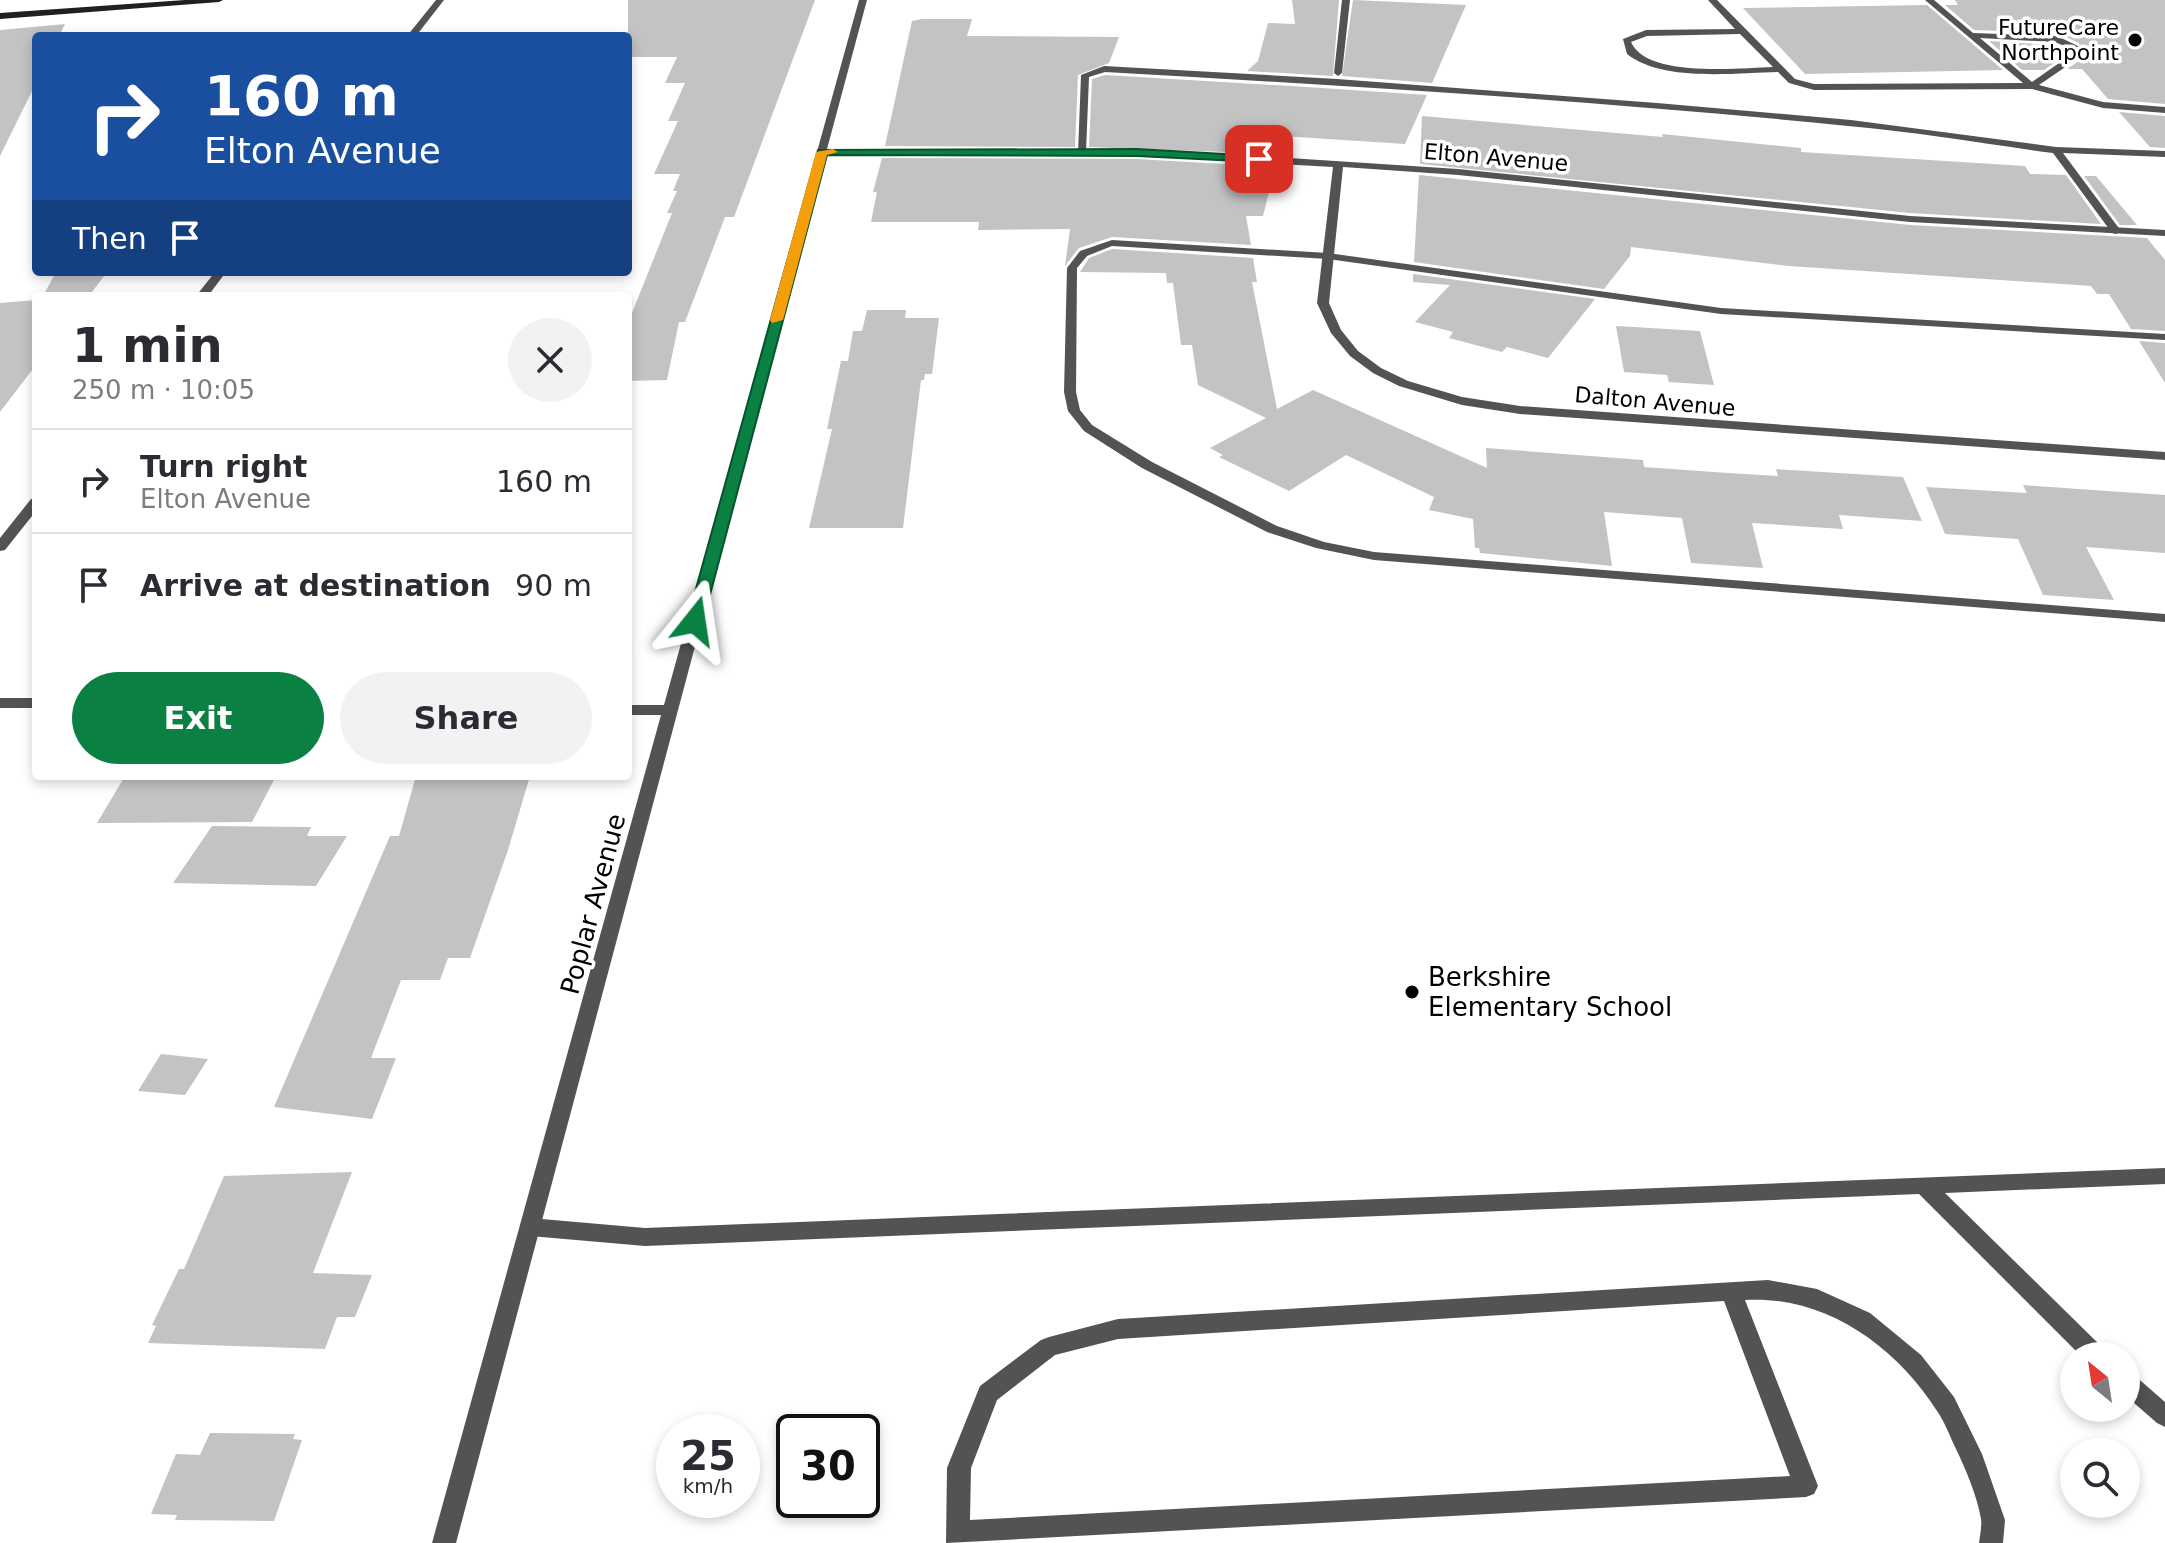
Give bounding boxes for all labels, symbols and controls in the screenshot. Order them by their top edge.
place label: FutureCare Northpoint [1998,15,2119,65]
marker: FutureCare Northpoint [2126,31,2144,49]
text: 160 m [204,63,399,128]
icon: right [72,64,176,168]
pin [1225,125,1293,193]
text: Elton Avenue [204,130,441,171]
icon: arrive [1237,137,1281,181]
street label: Elton Avenue [1423,139,1569,176]
icon: arrive [163,216,207,260]
text: Then [72,221,147,256]
text: 1 min [72,317,223,373]
button: close [508,318,592,402]
text: 250 m · 10:05 [72,375,255,405]
street label: Dalton Avenue [1574,382,1736,421]
text: Turn right [140,449,307,484]
icon: right [72,459,116,503]
text: 160 m [496,464,592,499]
text: Elton Avenue [140,484,311,514]
icon: arrive [72,563,116,607]
text: Arrive at destination [140,568,491,603]
text: 90 m [515,568,592,603]
position arrow [653,579,737,663]
button: Exit [72,672,324,764]
button: Share [340,672,592,764]
street label: Poplar Avenue [554,810,632,998]
place label: Berkshire Elementary School [1428,962,1672,1022]
marker: Berkshire Elementary School [1403,983,1421,1001]
north arrow [2060,1342,2140,1422]
map controls [2060,1342,2140,1518]
speed limit sign: 30 [776,1414,880,1518]
text: 25 [680,1433,736,1479]
button: search [2060,1438,2140,1518]
text: km/h [683,1474,733,1498]

